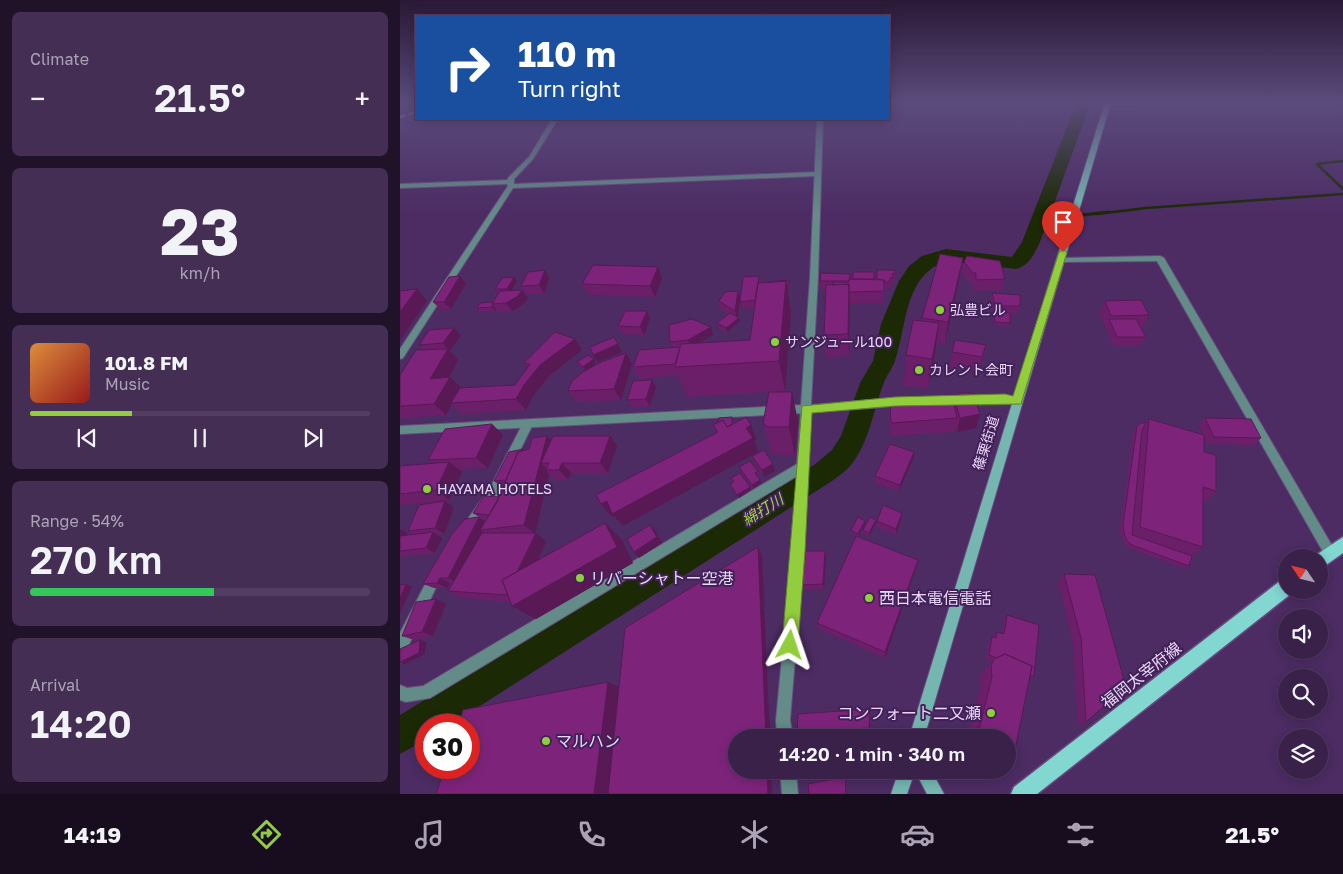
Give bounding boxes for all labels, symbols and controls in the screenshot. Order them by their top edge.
text: 110 m [518,33,616,75]
icon: right [435,35,500,100]
text: Climate [30,49,89,69]
text: 21.5° [154,75,246,120]
text: Turn right [518,75,621,102]
text: − [30,82,45,115]
text: + [355,82,370,115]
text: 23 [160,191,240,269]
pin [1042,201,1084,252]
icon: arrive [1049,208,1077,236]
text: km/h [180,263,220,283]
place label: 弘豊ビル [950,301,1006,318]
marker: 弘豊ビル [934,304,946,316]
place label: サンジュール100 [785,333,892,350]
marker: サンジュール100 [769,336,781,348]
text: 101.8 FM [105,351,188,374]
place label: カレント会町 [929,361,1013,378]
marker: カレント会町 [913,364,925,376]
text: Music [105,374,150,394]
street label: 篠栗街道 [969,414,1002,472]
icon: previous [73,424,101,452]
icon: pause [186,424,214,452]
icon: next [299,424,327,452]
place label: HAYAMA HOTELS [437,480,552,497]
marker: HAYAMA HOTELS [421,483,433,495]
water label: 綿打川 [739,489,788,529]
text: Range · 54% [30,511,124,531]
text: 270 km [30,537,162,582]
north arrow [1278,549,1328,599]
map controls [1278,549,1328,779]
place label: リバーシャトー空港 [590,568,734,588]
marker: リバーシャトー空港 [574,572,586,584]
place label: 西日本電信電話 [879,588,991,608]
marker: 西日本電信電話 [863,592,875,604]
button: sound [1278,609,1328,659]
position arrow [763,618,815,670]
street label: 福岡太宰府線 [1097,638,1185,712]
button: search [1278,669,1328,719]
text: Arrival [30,675,80,695]
text: 14:20 [30,701,132,746]
place label: コンフォート二又瀬 [837,703,981,723]
marker: コンフォート二又瀬 [985,707,997,719]
speed limit sign: 30 [415,714,480,779]
button: layers [1278,729,1328,779]
place label: マルハン [556,731,620,751]
marker: マルハン [540,735,552,747]
text: 14:20 · 1 min · 340 m [779,742,965,765]
icon: directions [249,817,284,852]
icon: music [412,817,447,852]
icon: phone [574,817,609,852]
icon: climate [737,817,772,852]
icon: car [900,817,935,852]
icon: filters [1063,817,1098,852]
text: 14:19 [64,821,121,848]
text: 21.5° [1225,821,1279,848]

